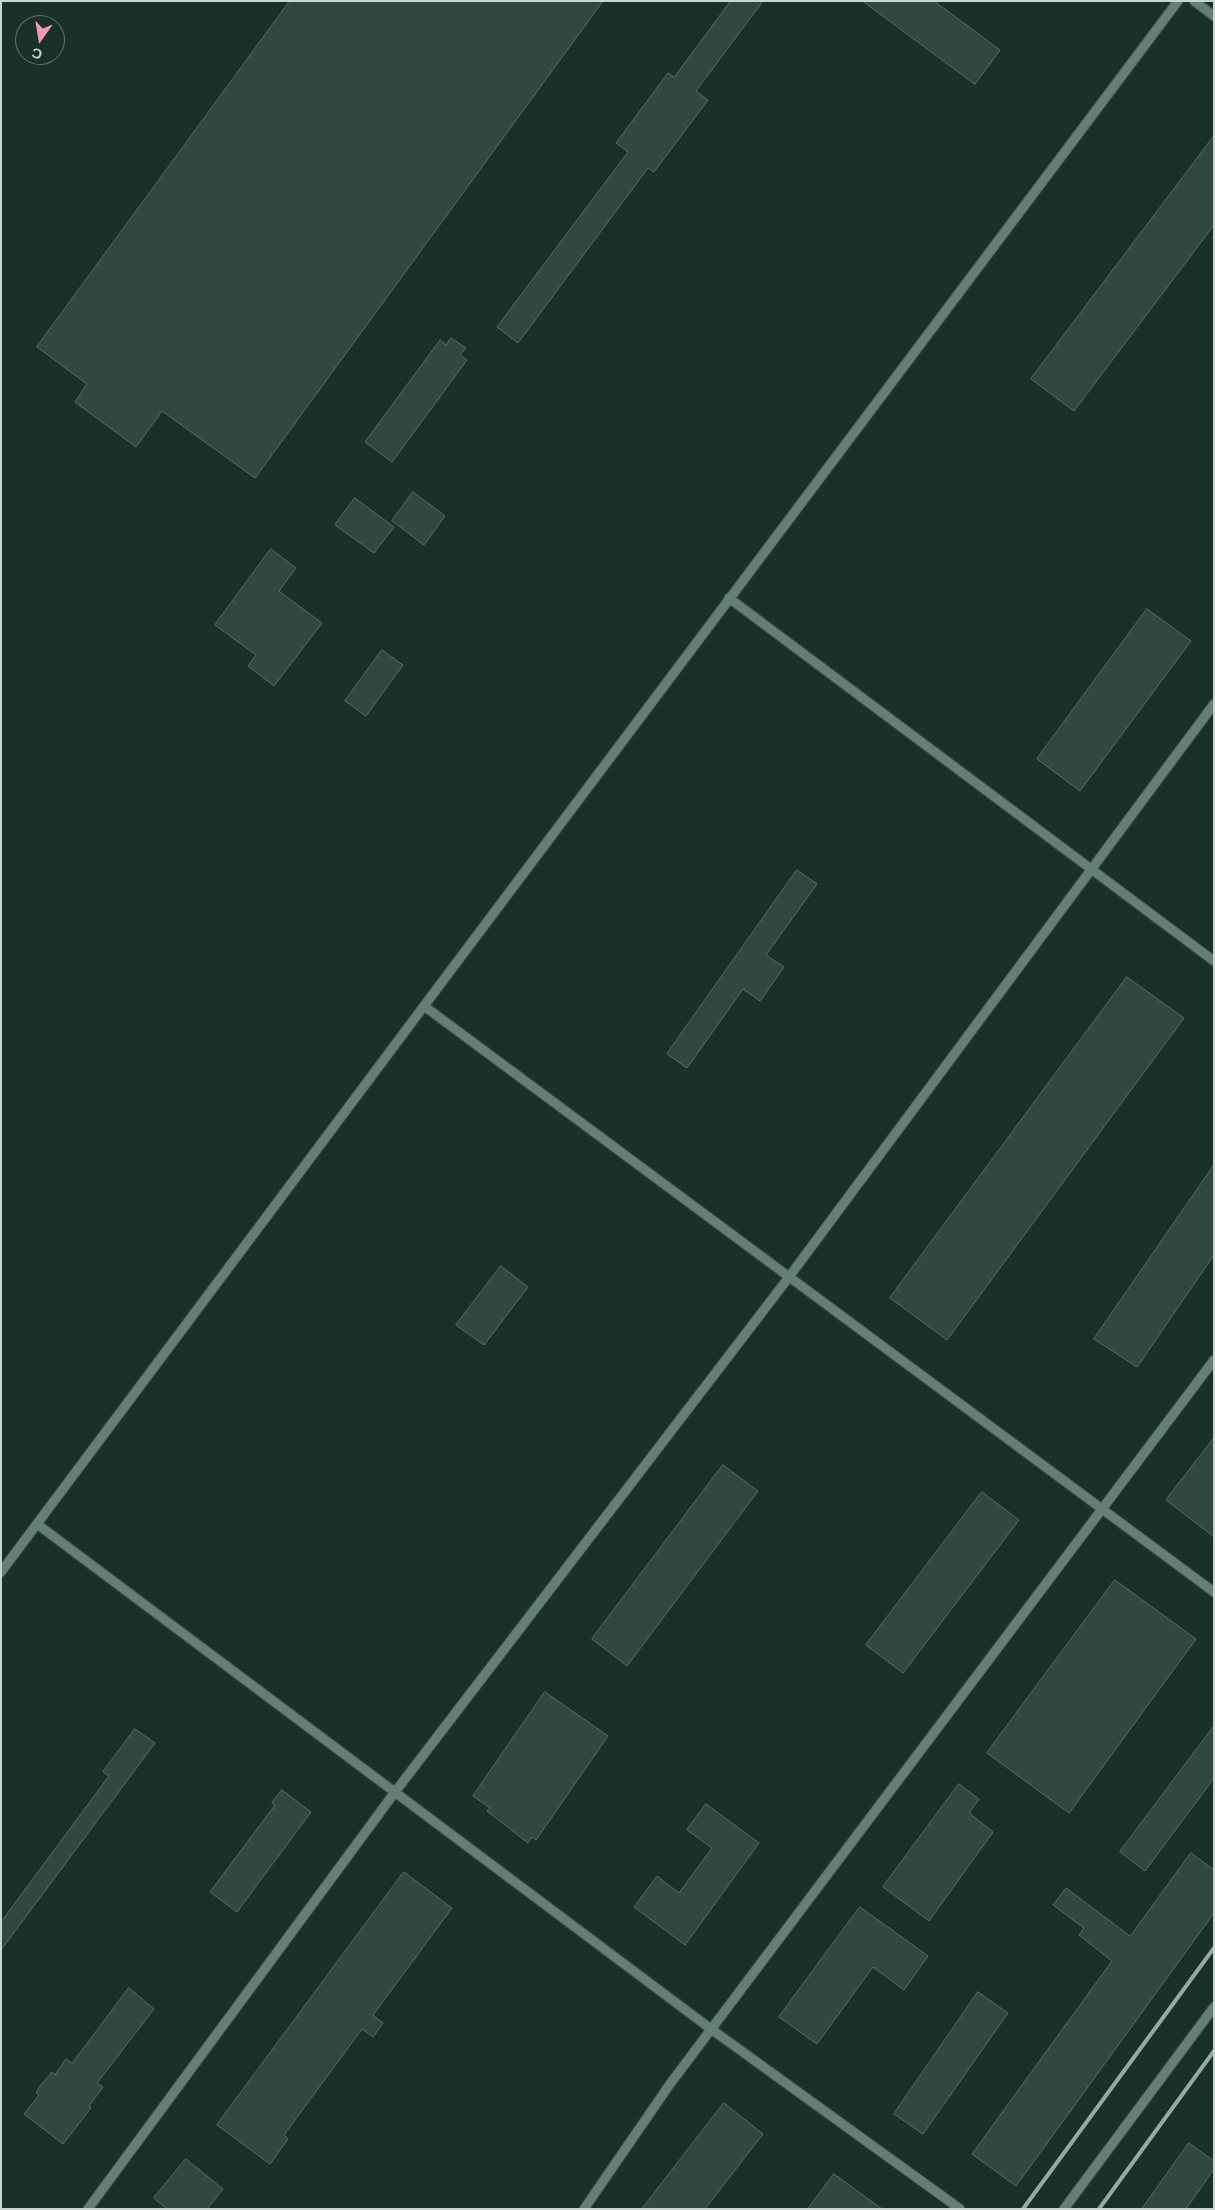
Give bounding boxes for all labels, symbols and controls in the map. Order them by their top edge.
north arrow [15,15,65,65]
text: С [30,45,44,63]

